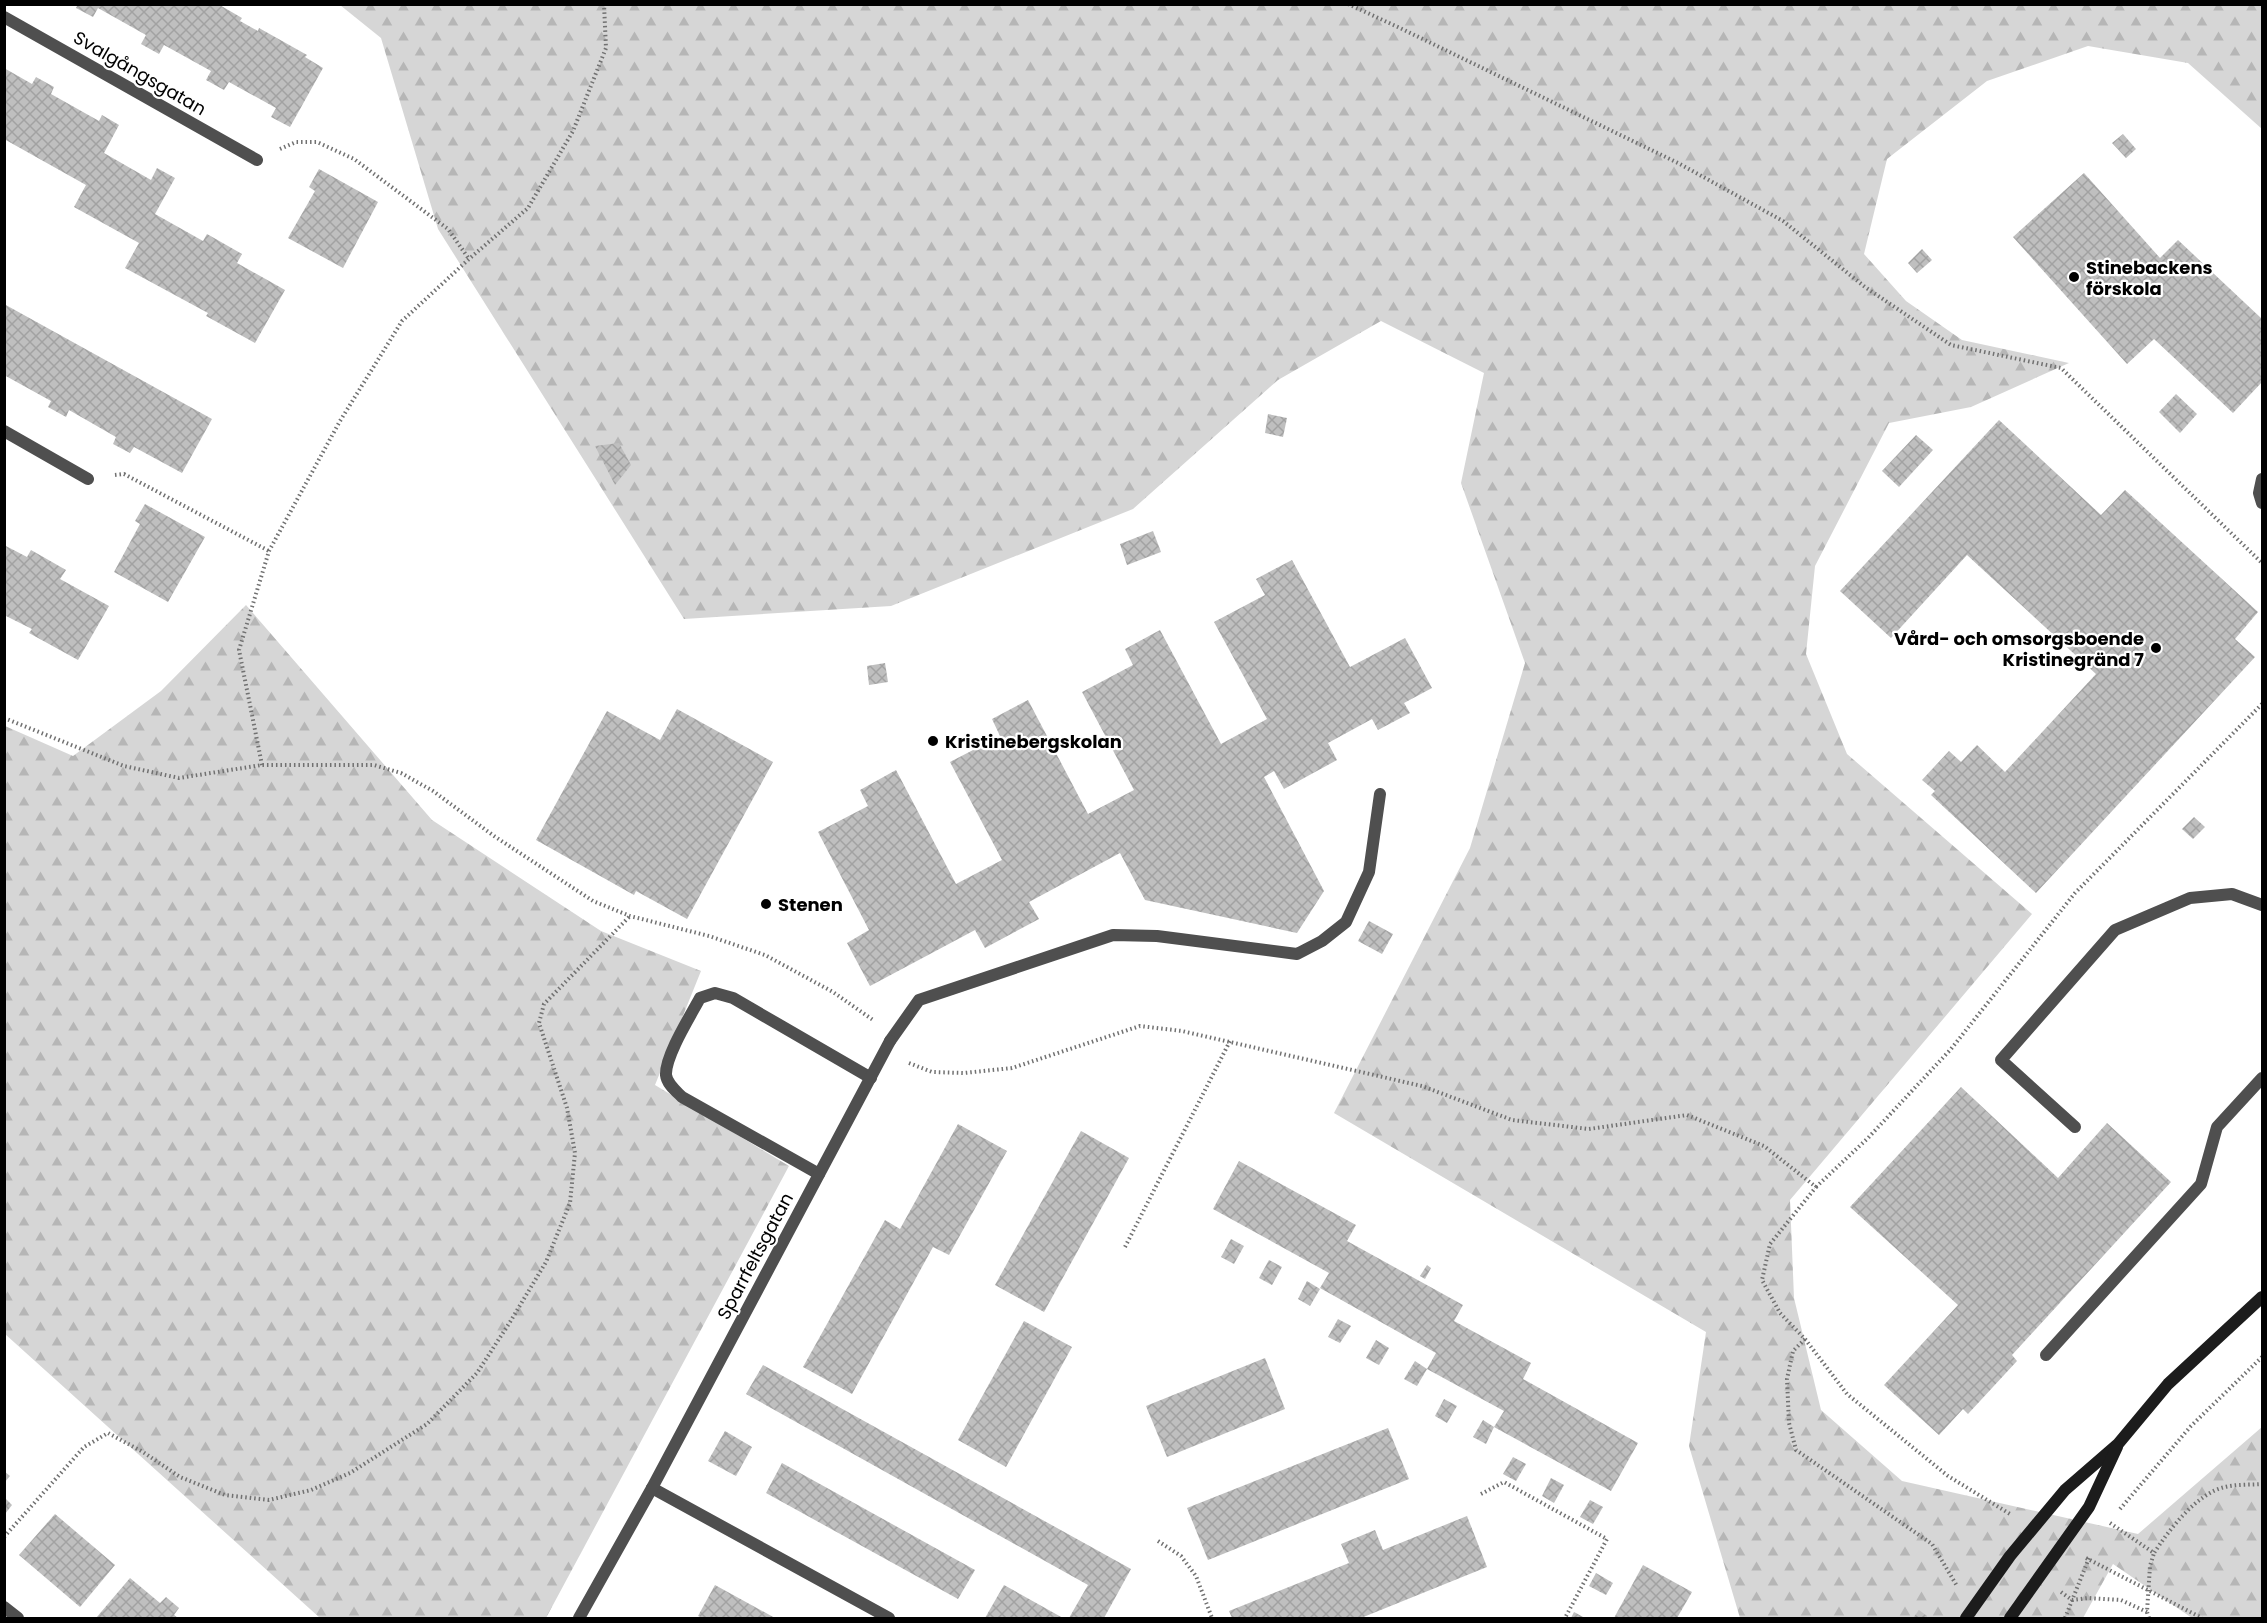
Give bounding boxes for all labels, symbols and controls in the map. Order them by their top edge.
street label: Svalgångsgatan [69,25,211,121]
place label: Stinebackens förskola [2086,255,2213,301]
marker: Stinebackens förskola [2067,270,2081,284]
place label: Vård- och omsorgsboende Kristinegränd 7 [1894,626,2144,672]
marker: Vård- och omsorgsboende Kristinegränd 7 [2149,641,2163,655]
place label: Kristinebergskolan [945,729,1122,754]
marker: Kristinebergskolan [926,734,940,748]
place label: Stenen [778,892,843,917]
marker: Stenen [759,897,773,911]
street label: Sparrfeltsgatan [711,1188,799,1324]

